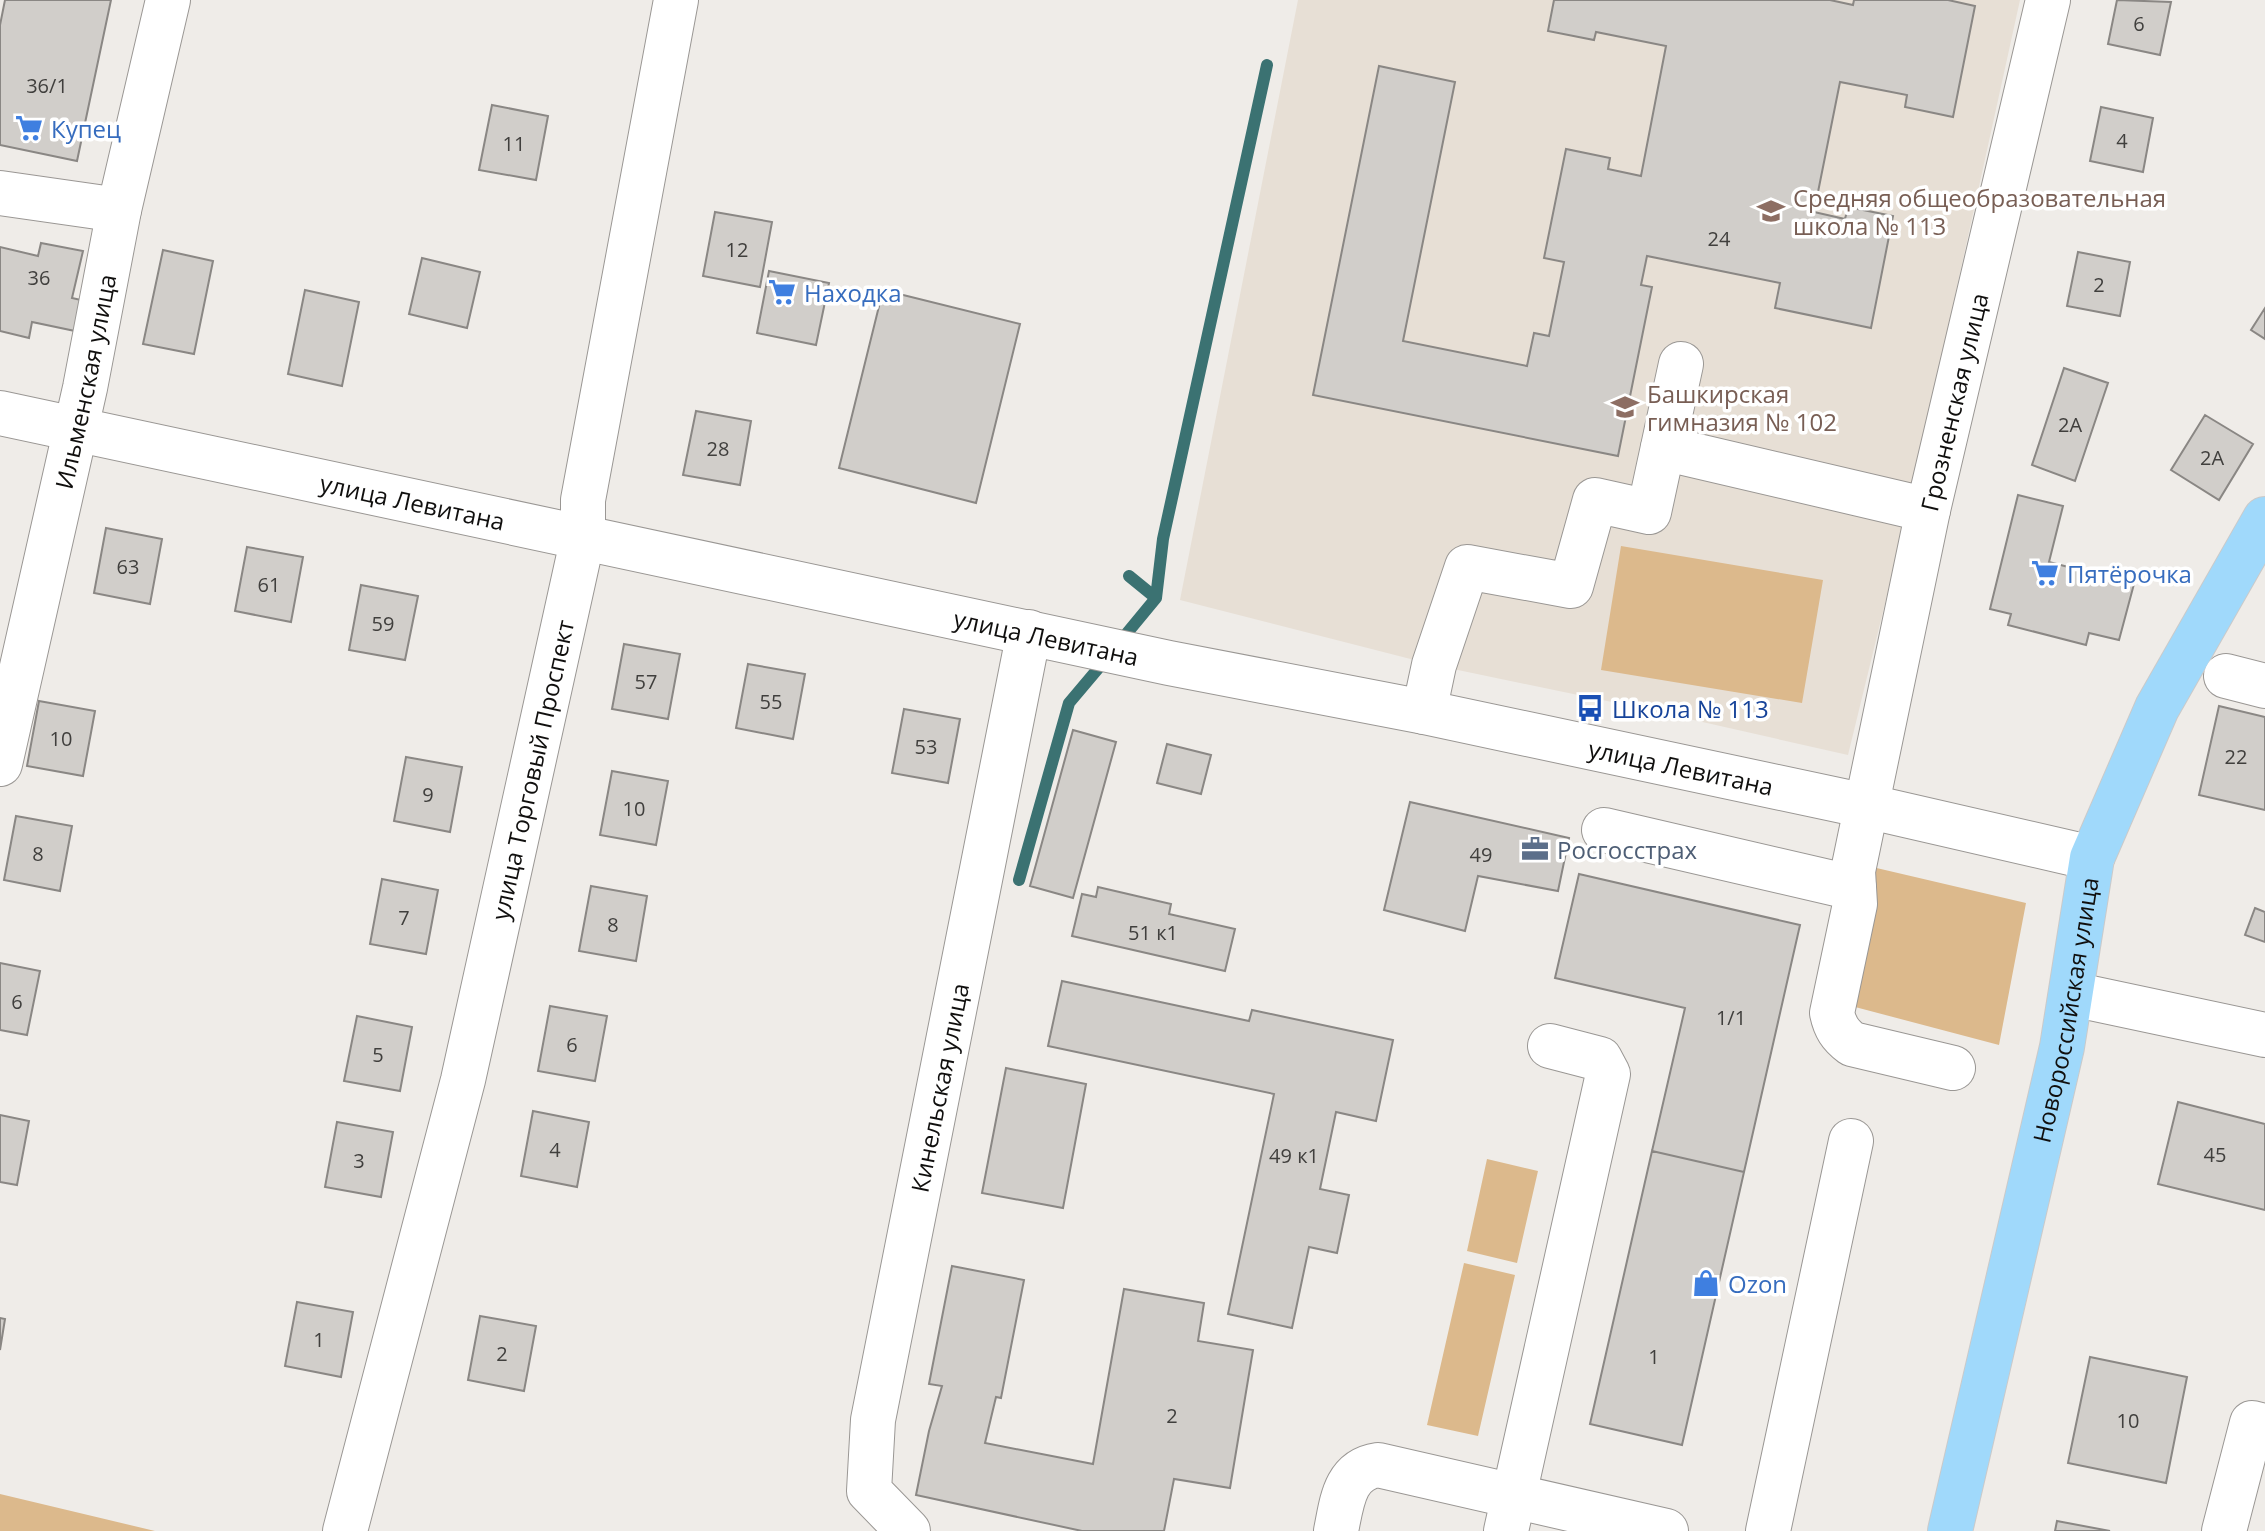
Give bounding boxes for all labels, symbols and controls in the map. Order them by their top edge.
house number: 6 [2133,10,2145,37]
house number: 36/1 [26,72,68,99]
place label: Купец [51,112,121,145]
supermarket icon: Купец [14,113,44,143]
house number: 4 [2116,127,2128,154]
house number: 11 [503,130,525,157]
place label: Средняя общеобразовательная школа № 113 [1793,181,2166,242]
school or university icon: Средняя общеобразовательная школа № 113 [1756,196,1786,226]
house number: 24 [1708,225,1731,252]
house number: 12 [726,236,748,263]
house number: 36 [28,264,50,291]
street label: Ильменская улица [46,271,123,492]
house number: 2 [2093,271,2105,298]
place label: Находка [804,276,902,309]
supermarket icon: Находка [767,277,797,307]
street label: Грозненская улица [1912,289,1995,514]
place label: Башкирская гимназия № 102 [1647,377,1837,438]
school or university icon: Башкирская гимназия № 102 [1610,392,1640,422]
house number: 2А [2058,411,2082,438]
house number: 28 [707,435,729,462]
house number: 2А [2200,444,2224,471]
street label: улица Левитана [317,465,508,537]
house number: 63 [117,553,139,580]
place label: Пятёрочка [2067,557,2192,590]
supermarket icon: Пятёрочка [2030,558,2060,588]
house number: 61 [258,571,280,598]
street label: улица Левитана [951,601,1142,673]
house number: 59 [372,610,394,637]
street label: улица Торговый Проспект [482,616,581,923]
house number: 57 [635,668,657,695]
house number: 55 [760,688,782,715]
place label: Школа № 113 [1612,692,1769,725]
bus stop icon: Школа № 113 [1575,693,1605,723]
house number: 10 [50,725,72,752]
street label: улица Левитана [1586,731,1777,802]
house number: 53 [915,733,937,760]
house number: 22 [2225,743,2247,770]
house number: 9 [422,781,434,808]
house number: 10 [623,795,645,822]
place label: Росгосстрах [1557,833,1697,866]
office icon: Росгосстрах [1520,834,1550,864]
house number: 8 [32,840,44,867]
house number: 49 [1470,841,1492,868]
street label: Новороссийская улица [2024,875,2105,1146]
house number: 7 [398,904,410,931]
house number: 8 [607,911,619,938]
house number: 51 к1 [1128,919,1178,946]
street label: Кинельская улица [902,980,976,1195]
house number: 6 [11,988,23,1015]
house number: 1/1 [1716,1004,1746,1031]
house number: 6 [566,1031,578,1058]
house number: 5 [372,1041,384,1068]
house number: 4 [549,1136,561,1163]
house number: 45 [2204,1141,2226,1168]
house number: 49 к1 [1269,1142,1319,1169]
house number: 3 [353,1147,365,1174]
place label: Ozon [1728,1267,1787,1300]
shop icon: Ozon [1691,1268,1721,1298]
house number: 1 [313,1326,325,1353]
house number: 2 [496,1340,508,1367]
house number: 1 [1648,1343,1660,1370]
house number: 2 [1166,1402,1178,1429]
house number: 10 [2117,1407,2139,1434]

